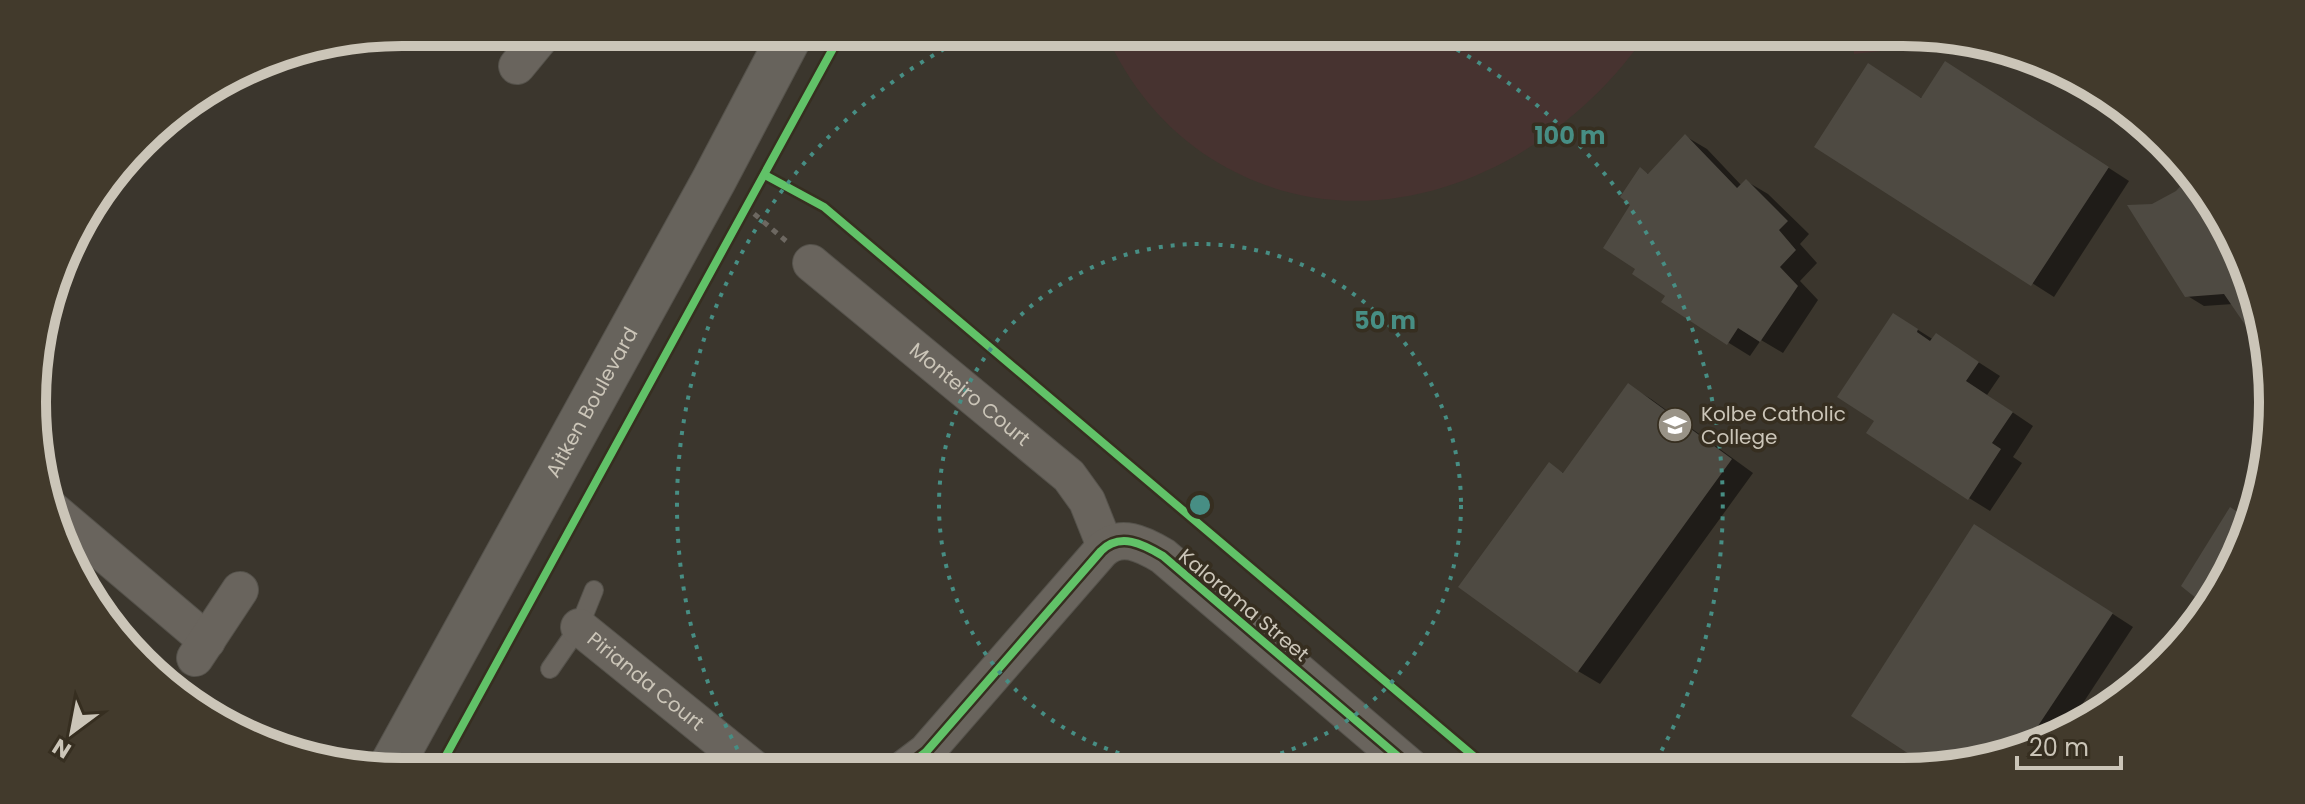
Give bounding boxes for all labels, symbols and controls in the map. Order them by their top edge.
text: 100 m [1535,119,1605,152]
text: 50 m [1354,304,1416,337]
street label: Aitken Boulevard [539,322,644,482]
street label: Monteiro Court [904,336,1036,452]
place label: Kolbe Catholic College [1701,400,1846,451]
school or university icon: Kolbe Catholic College [1656,406,1694,444]
centre of rings [1186,491,1214,519]
street label: Kalorama Street [1173,542,1315,668]
street label: Pirianda Court [581,625,710,737]
north arrow [32,692,112,772]
scale bar [2017,720,2121,770]
text: N [46,731,77,766]
text: 20 m [2029,731,2089,764]

